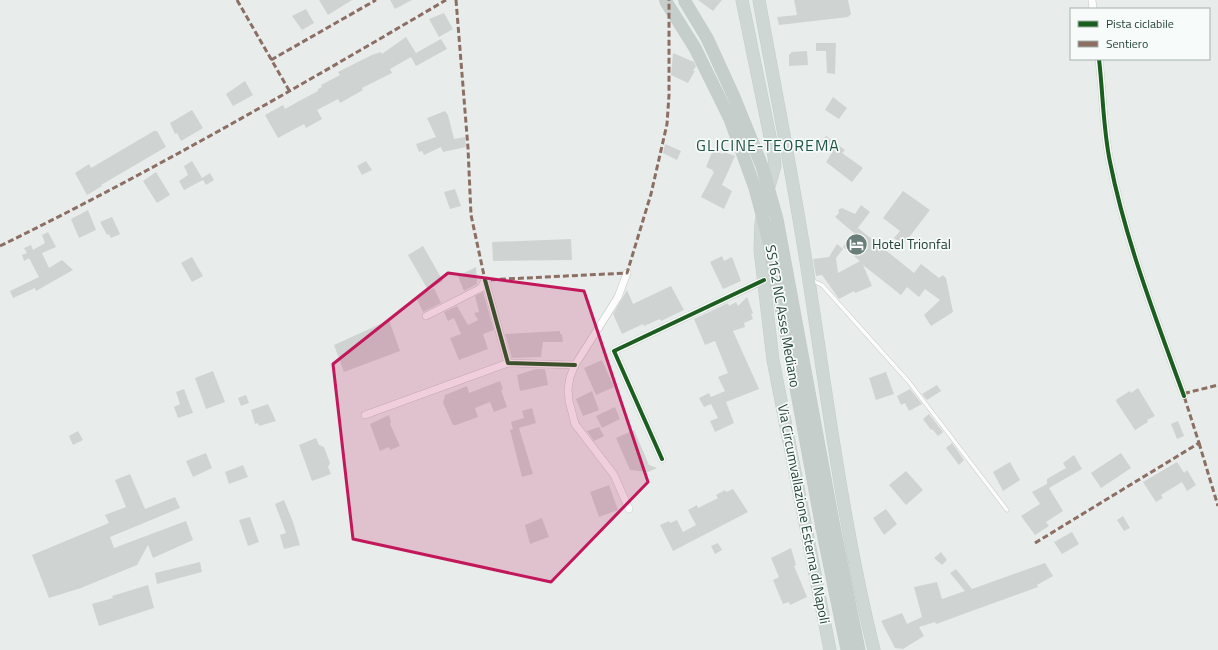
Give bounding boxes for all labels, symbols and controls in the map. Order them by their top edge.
legend [1070,8,1210,60]
text: Pista ciclabile [1106,14,1174,33]
text: Sentiero [1106,34,1148,53]
district label: GLICINE-TEOREMA [696,133,840,157]
hotel icon: Hotel Trionfal [844,231,870,257]
place label: Hotel Trionfal [872,233,951,254]
street label: SS162 NC Asse Mediano [761,243,806,389]
street label: Via Circumvallazione Esterna di Napoli [773,402,836,625]

